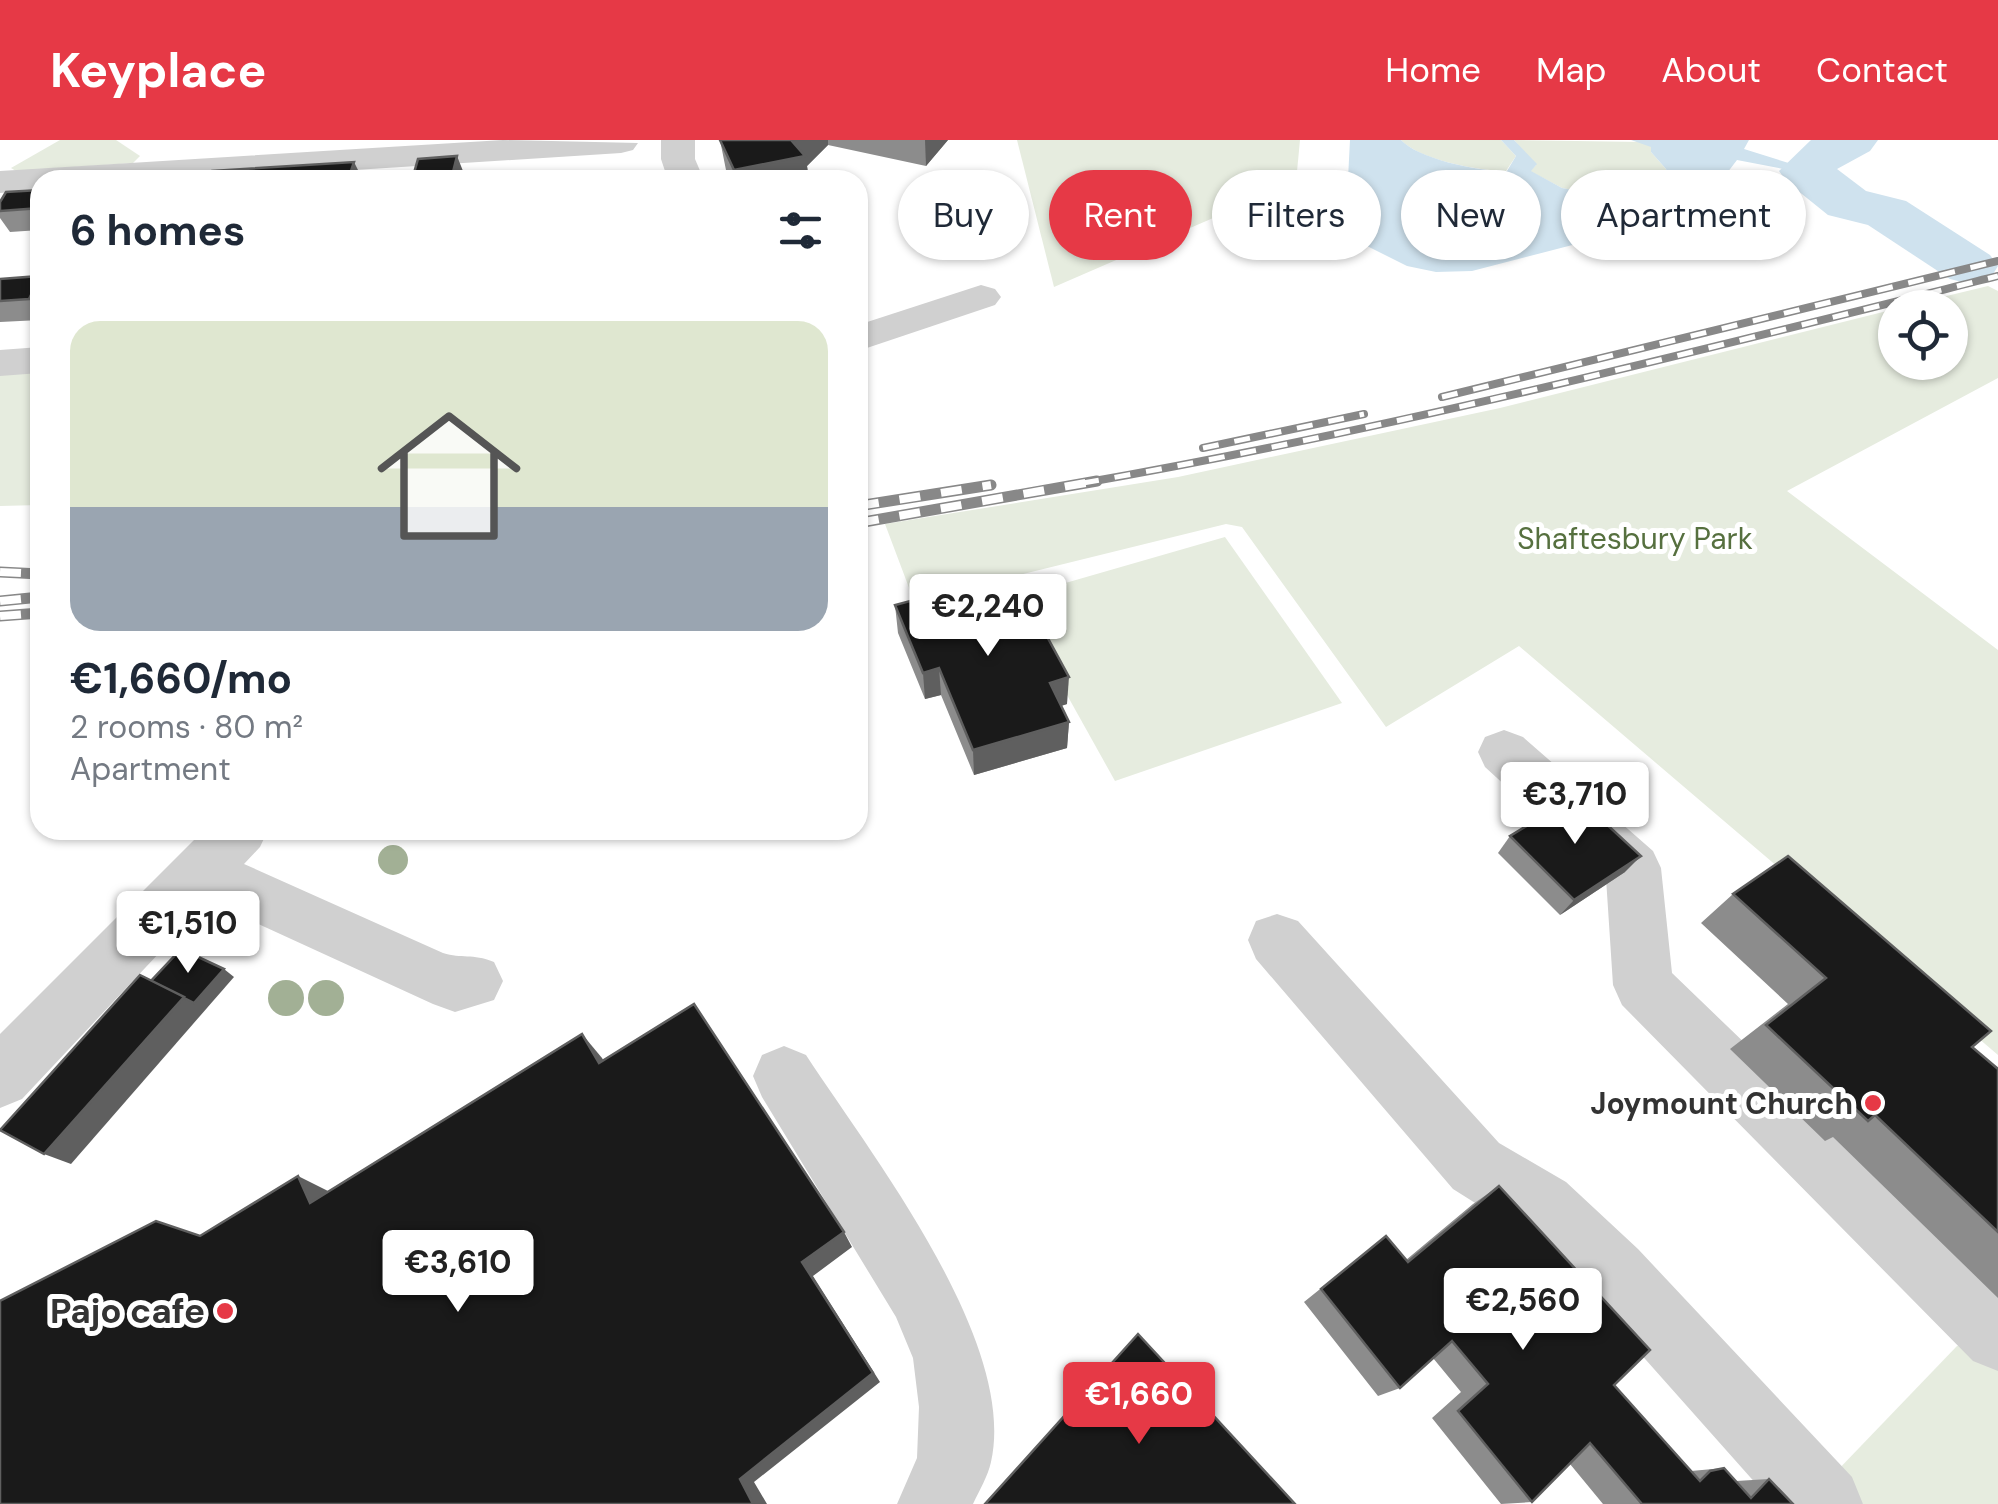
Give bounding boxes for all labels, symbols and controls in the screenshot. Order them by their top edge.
text: Keyplace [50,39,266,102]
text: Home [1385,47,1481,93]
text: Map [1536,47,1606,93]
text: About [1661,47,1761,93]
text: Contact [1816,47,1948,93]
chip: Buy [898,170,1029,260]
chip: Rent [1049,170,1192,260]
chip: Filters [1212,170,1381,260]
chip: New [1401,170,1541,260]
chip: Apartment [1561,170,1806,260]
text: 6 homes [70,203,245,258]
icon: filters [773,203,828,258]
map controls [1878,290,1968,380]
button: locate [1878,290,1968,380]
icon: home [359,386,539,566]
park label: Shaftesbury Park [1517,519,1753,558]
pin: €2,240 [907,574,1069,659]
text: €2,240 [931,585,1045,627]
text: €1,660/mo [70,651,292,706]
text: 2 rooms · 80 m² [70,706,303,748]
text: Apartment [70,748,231,790]
pin: €3,710 [1494,762,1656,847]
text: €3,710 [1523,773,1627,815]
pin: €1,510 [107,891,269,976]
text: €1,510 [139,902,237,944]
place label: Joymount Church [1590,1084,1853,1123]
marker: Joymount Church [1862,1092,1884,1114]
pin: €3,610 [377,1230,539,1315]
text: €3,610 [405,1241,511,1283]
pin: €2,560 [1442,1268,1604,1353]
text: €2,560 [1466,1279,1580,1321]
place label: Pajo cafe [50,1288,205,1334]
marker: Pajo cafe [214,1300,236,1322]
pin: €1,660 [1058,1362,1220,1447]
text: €1,660 [1085,1373,1193,1415]

